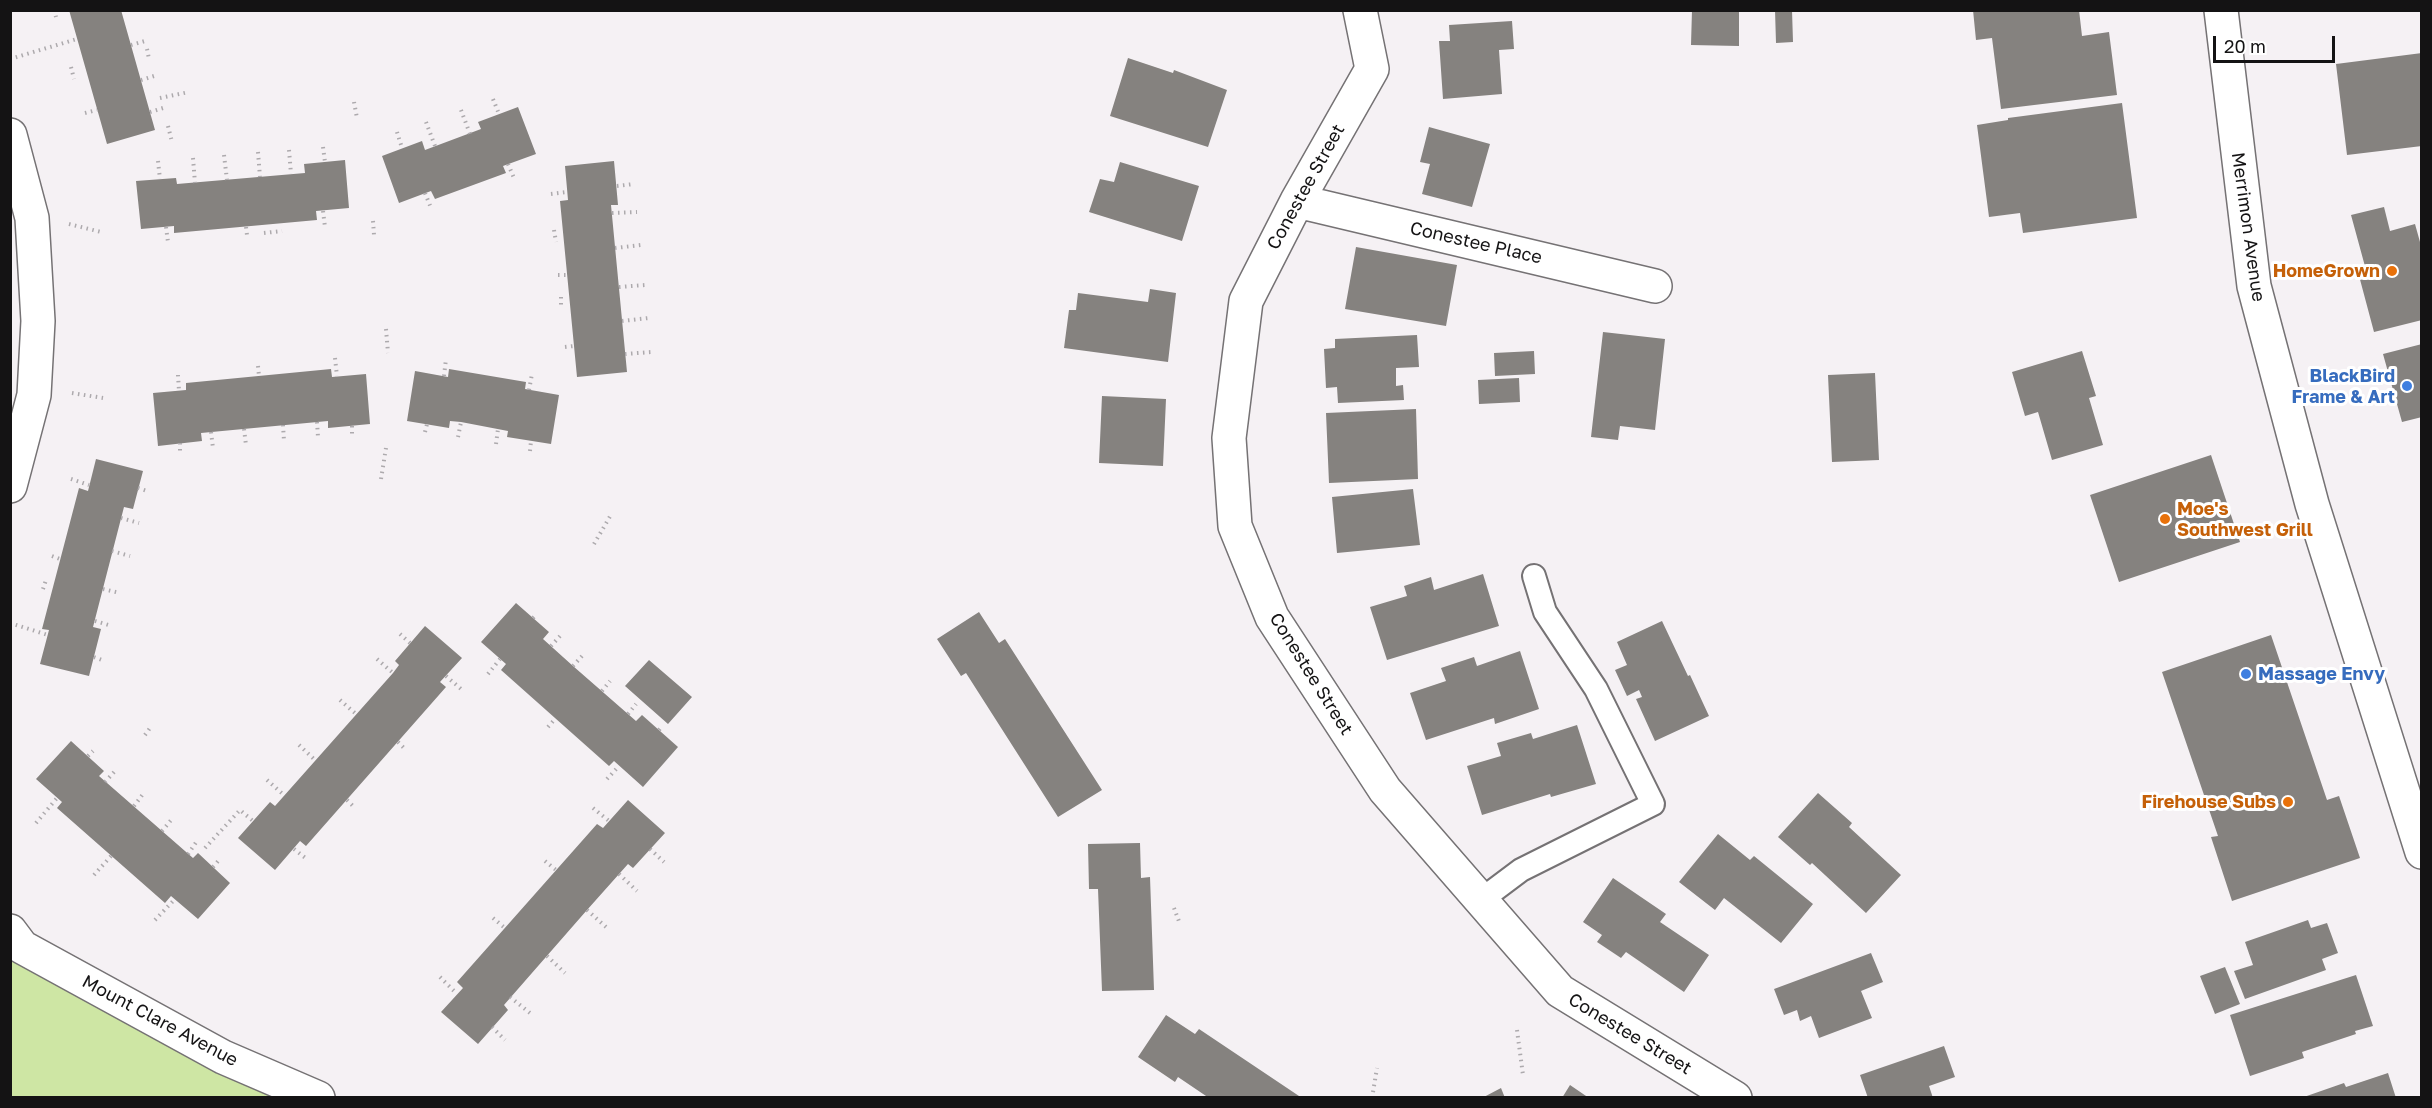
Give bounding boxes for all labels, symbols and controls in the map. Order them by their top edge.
scale bar [2216,24,2338,62]
text: 20 m [2224,35,2266,57]
street label: Conestee Street [1263,121,1349,253]
street label: Merrimon Avenue [2227,151,2269,303]
street label: Conestee Place [1408,217,1544,269]
place label: HomeGrown [2273,260,2380,282]
marker: HomeGrown [2385,264,2399,278]
place label: BlackBird Frame & Art [2292,365,2395,407]
marker: BlackBird Frame & Art [2400,379,2414,393]
place label: Moe's Southwest Grill [2177,498,2313,540]
marker: Moe's Southwest Grill [2158,512,2172,526]
street label: Conestee Street [1265,609,1357,739]
place label: Massage Envy [2258,663,2385,685]
marker: Massage Envy [2239,667,2253,681]
place label: Firehouse Subs [2141,791,2276,813]
marker: Firehouse Subs [2281,795,2295,809]
street label: Mount Clare Avenue [78,971,242,1071]
street label: Conestee Street [1564,989,1696,1079]

